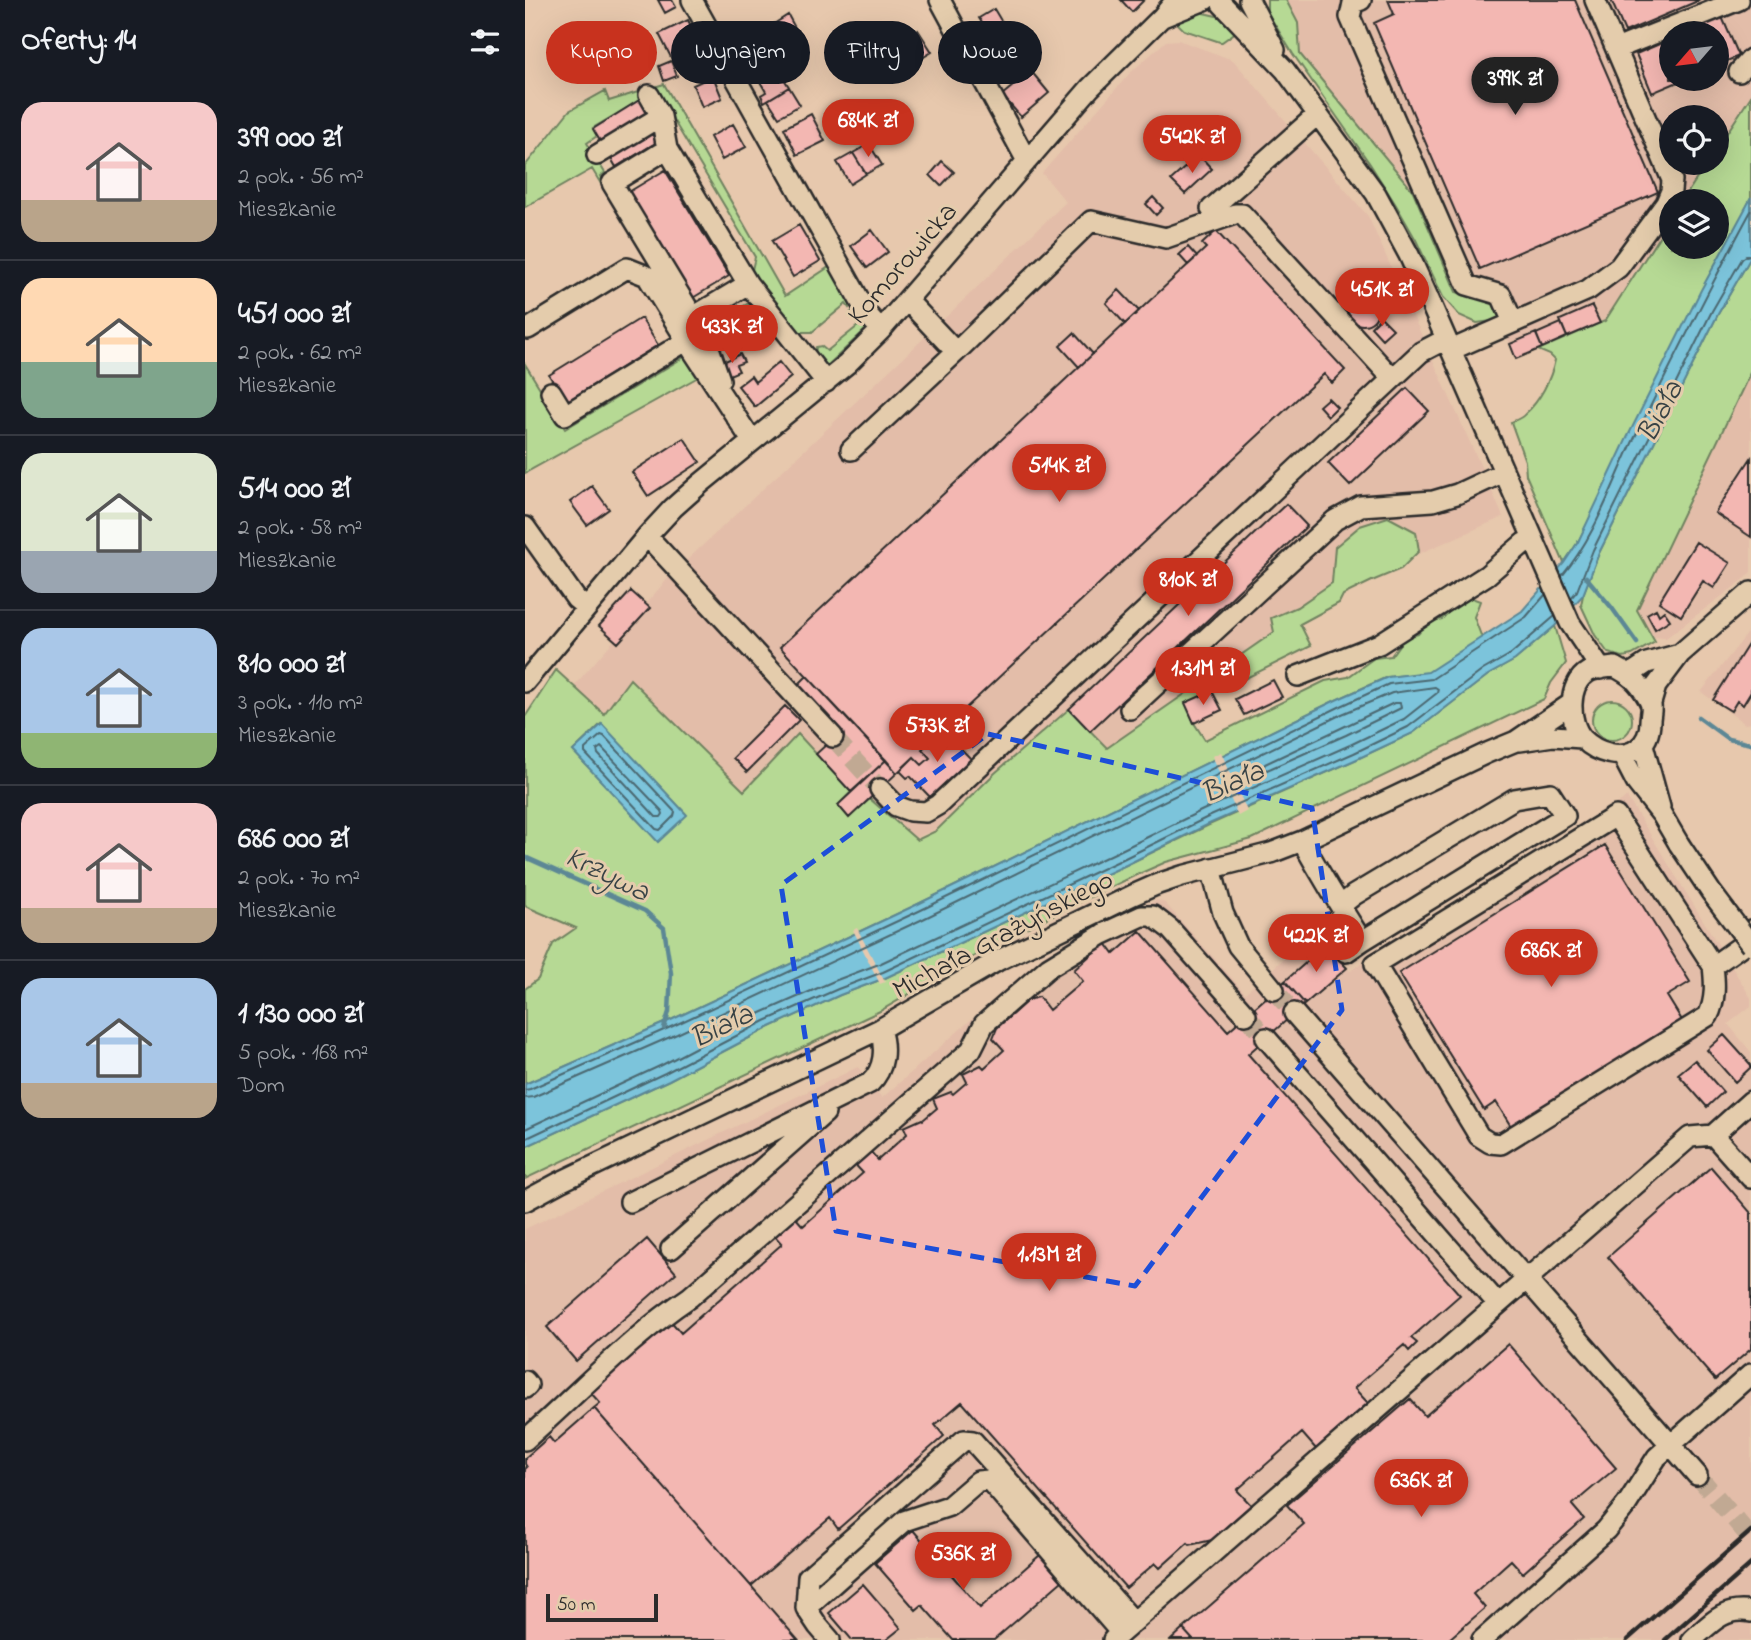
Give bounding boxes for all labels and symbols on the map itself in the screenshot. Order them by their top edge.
north arrow [1659,21,1729,91]
pin: 399K zł [1450,58,1580,117]
pin: 684K zł [803,100,933,159]
pin: 542K zł [1127,116,1257,175]
street label: Komorowicka [839,194,969,335]
pin: 451K zł [1317,268,1447,328]
pin: 433K zł [667,306,797,365]
water label: Biała [1627,373,1697,451]
pin: 514K zł [994,444,1124,504]
pin: 810K zł [1123,558,1253,618]
pin: 1.31M zł [1131,648,1275,707]
pin: 573K zł [872,704,1002,764]
water label: Biała [1195,750,1272,817]
water label: Krzywa [557,836,657,915]
street label: Michała Grażyńskiego [886,860,1121,1012]
pin: 422K zł [1251,914,1381,974]
pin: 686K zł [1486,930,1616,989]
water label: Biała [684,993,762,1062]
pin: 1.13M zł [977,1234,1121,1293]
pin: 636K zł [1356,1460,1486,1519]
pin: 536K zł [898,1532,1028,1592]
scale bar [546,1591,658,1623]

